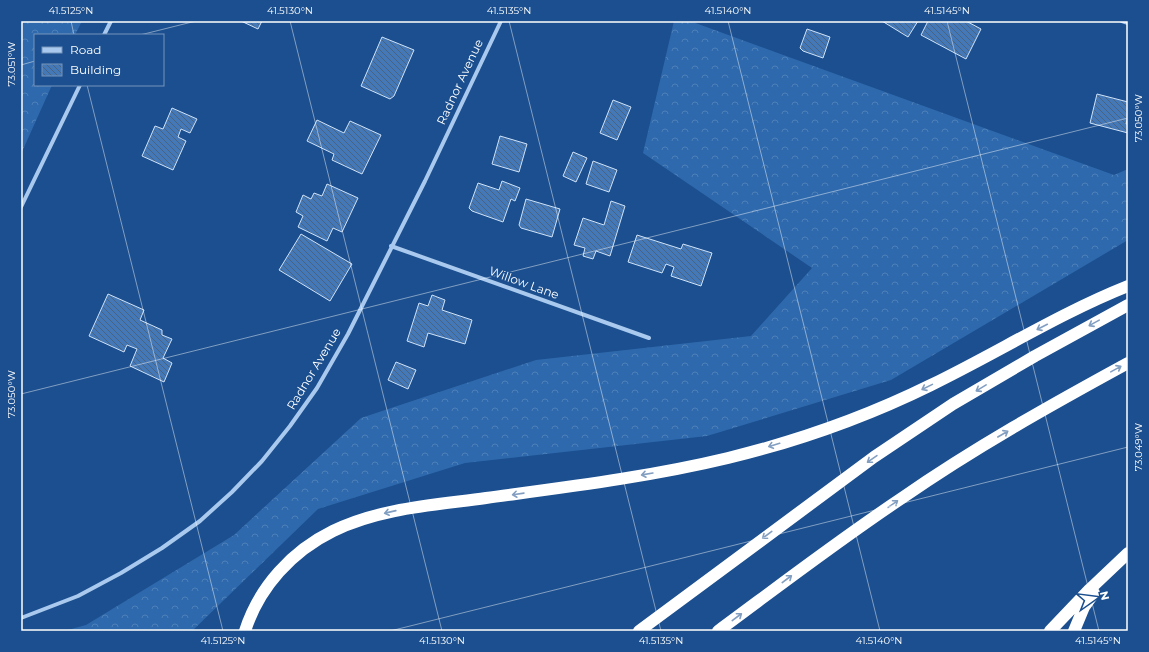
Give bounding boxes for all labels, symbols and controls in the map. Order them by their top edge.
text: 41.5125°N [49,4,93,17]
text: 41.5130°N [267,4,313,17]
text: 41.5135°N [487,4,531,17]
text: 41.5140°N [705,4,751,17]
text: 41.5145°N [924,4,970,17]
legend [34,34,164,86]
street label: Radnor Avenue [433,37,486,127]
text: 73.051°W [5,42,18,86]
text: Road [70,42,101,57]
text: Building [70,62,121,77]
text: 73.050°W [1132,94,1145,142]
street label: Willow Lane [487,263,561,302]
one-way arrow [1088,320,1100,328]
one-way arrow [1036,323,1048,331]
street label: Radnor Avenue [283,325,344,412]
one-way arrow [1110,365,1122,373]
text: 73.050°W [5,370,18,418]
one-way arrow [922,384,934,391]
one-way arrow [975,384,987,392]
text: 73.049°W [1132,423,1145,471]
one-way arrow [997,429,1009,437]
one-way arrow [767,442,780,449]
one-way arrow [866,455,877,463]
one-way arrow [641,471,654,479]
one-way arrow [512,490,525,498]
one-way arrow [887,500,898,508]
one-way arrow [384,509,397,517]
one-way arrow [761,531,772,540]
one-way arrow [782,575,793,583]
north arrow [1075,578,1115,618]
text: N [1097,590,1113,602]
one-way arrow [731,613,742,621]
text: 41.5125°N [201,634,245,647]
text: 41.5130°N [419,634,465,647]
text: 41.5135°N [639,634,683,647]
text: 41.5140°N [856,634,902,647]
text: 41.5145°N [1075,634,1121,647]

